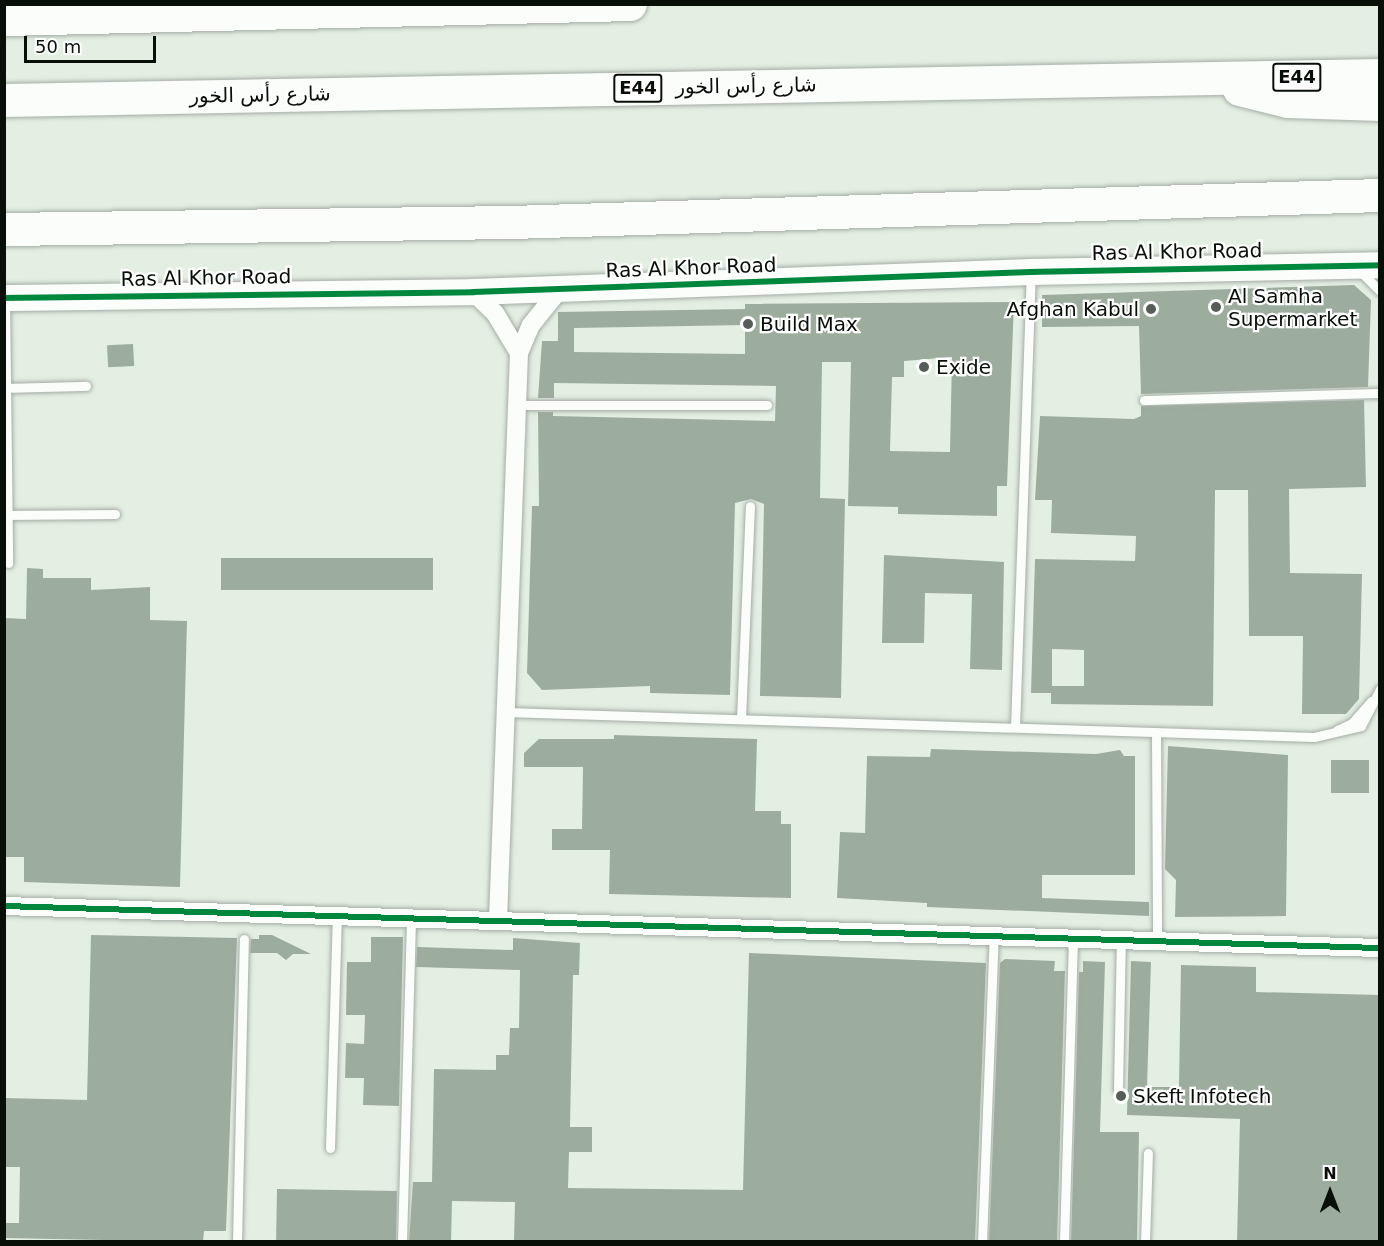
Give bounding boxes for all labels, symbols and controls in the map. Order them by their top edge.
scale bar [27,24,159,62]
text: 50 m [35,36,81,57]
road number: E44 [1272,62,1322,92]
road number: E44 [612,73,664,103]
street label: شارع رأس الخور [675,73,817,99]
street label: شارع رأس الخور [189,82,331,108]
street label: Ras Al Khor Road [1091,239,1263,265]
street label: Ras Al Khor Road [605,253,777,283]
street label: Ras Al Khor Road [120,265,292,291]
place label: Al Samha Supermarket [1228,284,1357,331]
place label: Afghan Kabul [1006,297,1139,321]
marker: Al Samha Supermarket [1209,300,1223,314]
marker: Afghan Kabul [1144,302,1158,316]
place label: Build Max [760,312,858,336]
marker: Build Max [741,317,755,331]
place label: Exide [936,355,991,379]
marker: Exide [917,360,931,374]
place label: Skeft Infotech [1133,1084,1271,1108]
marker: Skeft Infotech [1114,1089,1128,1103]
north arrow [1300,1162,1360,1222]
text: N [1323,1164,1337,1183]

